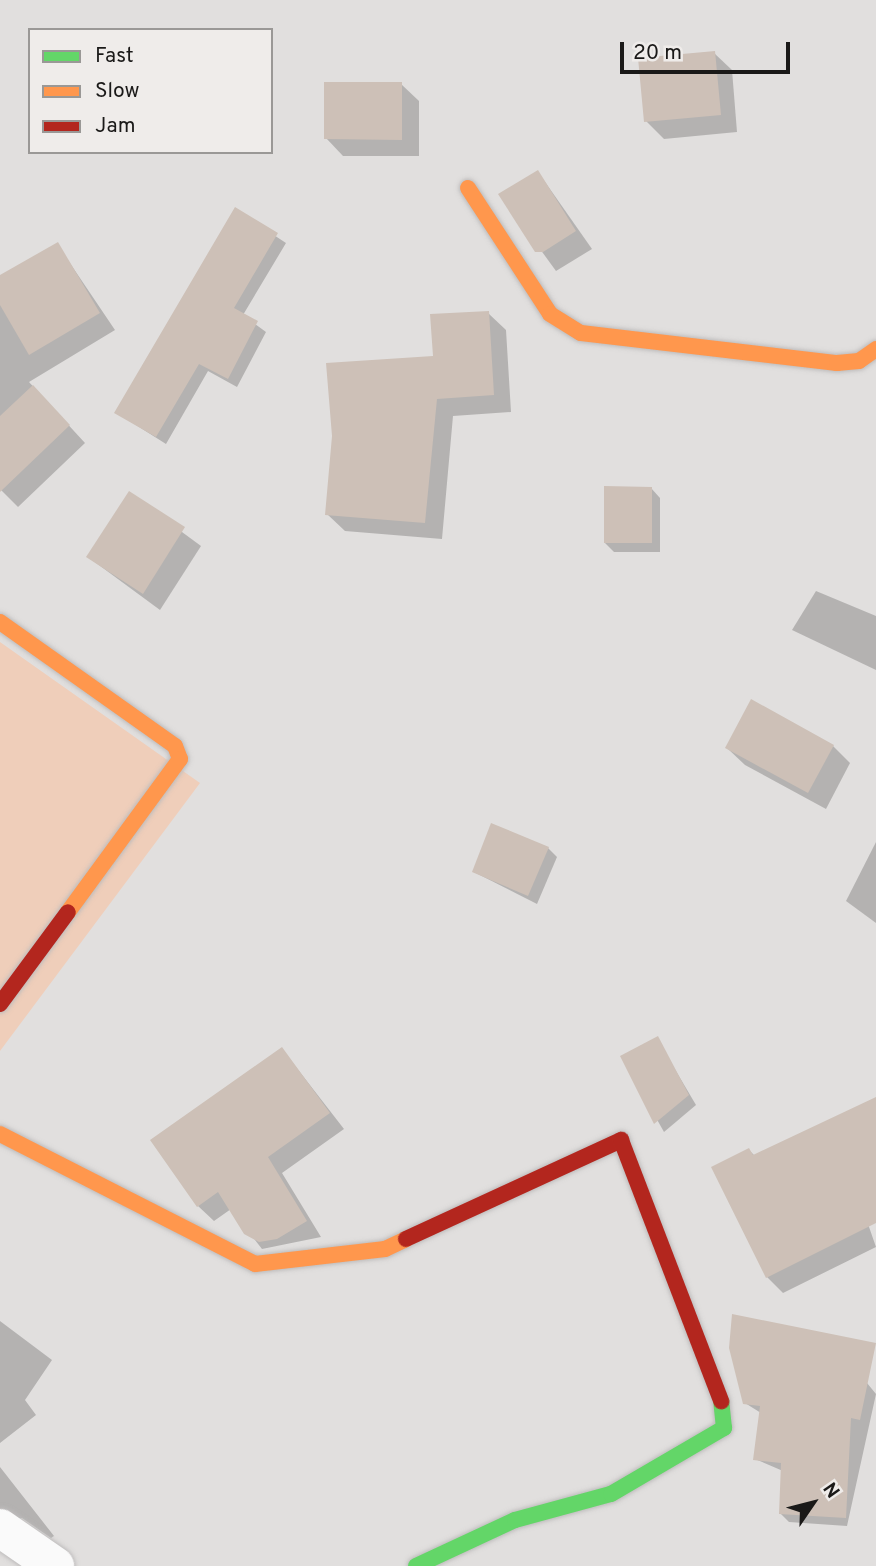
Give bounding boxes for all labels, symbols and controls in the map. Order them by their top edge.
legend [28,28,273,154]
scale bar [624,28,794,72]
text: 20 m [633,40,682,67]
text: Fast [95,43,134,70]
text: Slow [95,78,140,105]
text: Jam [95,113,136,140]
north arrow [778,1468,848,1538]
text: N [816,1478,844,1503]

